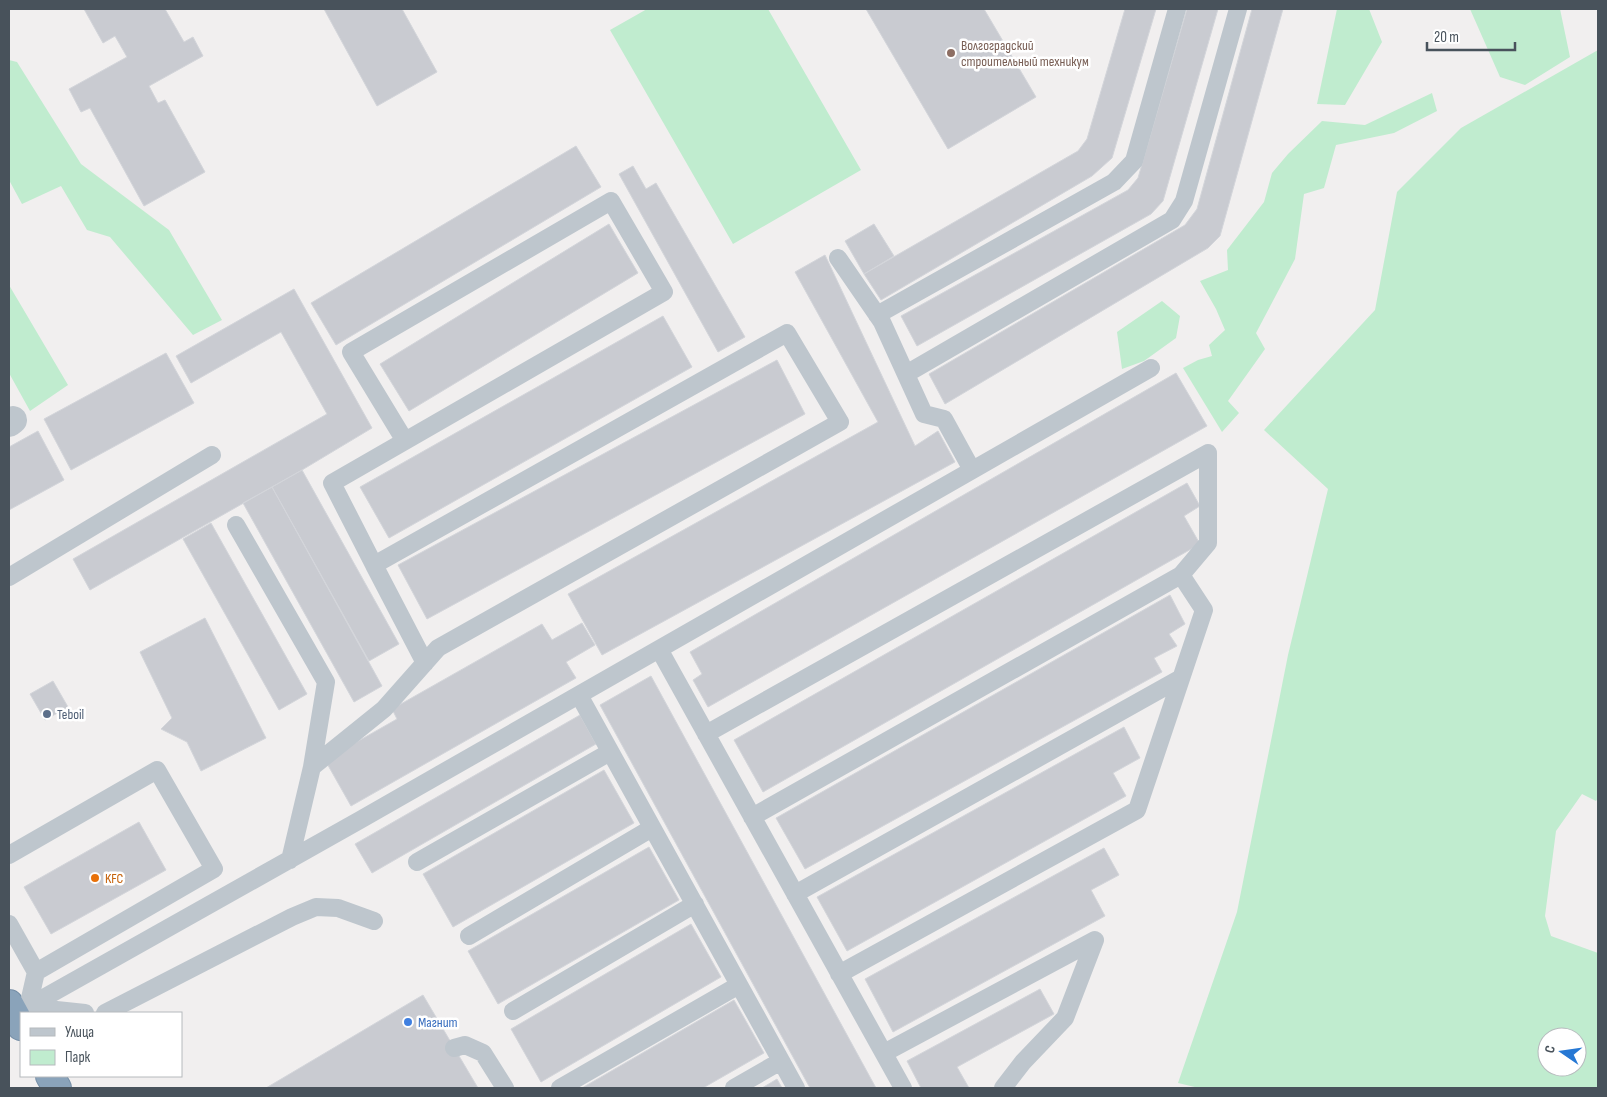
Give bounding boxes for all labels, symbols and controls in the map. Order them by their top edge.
scale bar [1427,20,1514,52]
text: 20 m [1434,28,1459,47]
place label: Волгоградский строительный техникум [961,37,1089,70]
marker: Волгоградский строительный техникум [945,47,957,59]
place label: Teboil [57,706,84,723]
marker: Teboil [41,708,53,720]
place label: KFC [105,870,124,887]
marker: KFC [89,872,101,884]
legend [20,1012,182,1077]
place label: Магнит [418,1014,458,1031]
marker: Магнит [402,1016,414,1028]
text: Улица [65,1023,94,1042]
north arrow [1537,1027,1587,1077]
text: С [1541,1044,1559,1055]
text: Парк [65,1048,91,1067]

